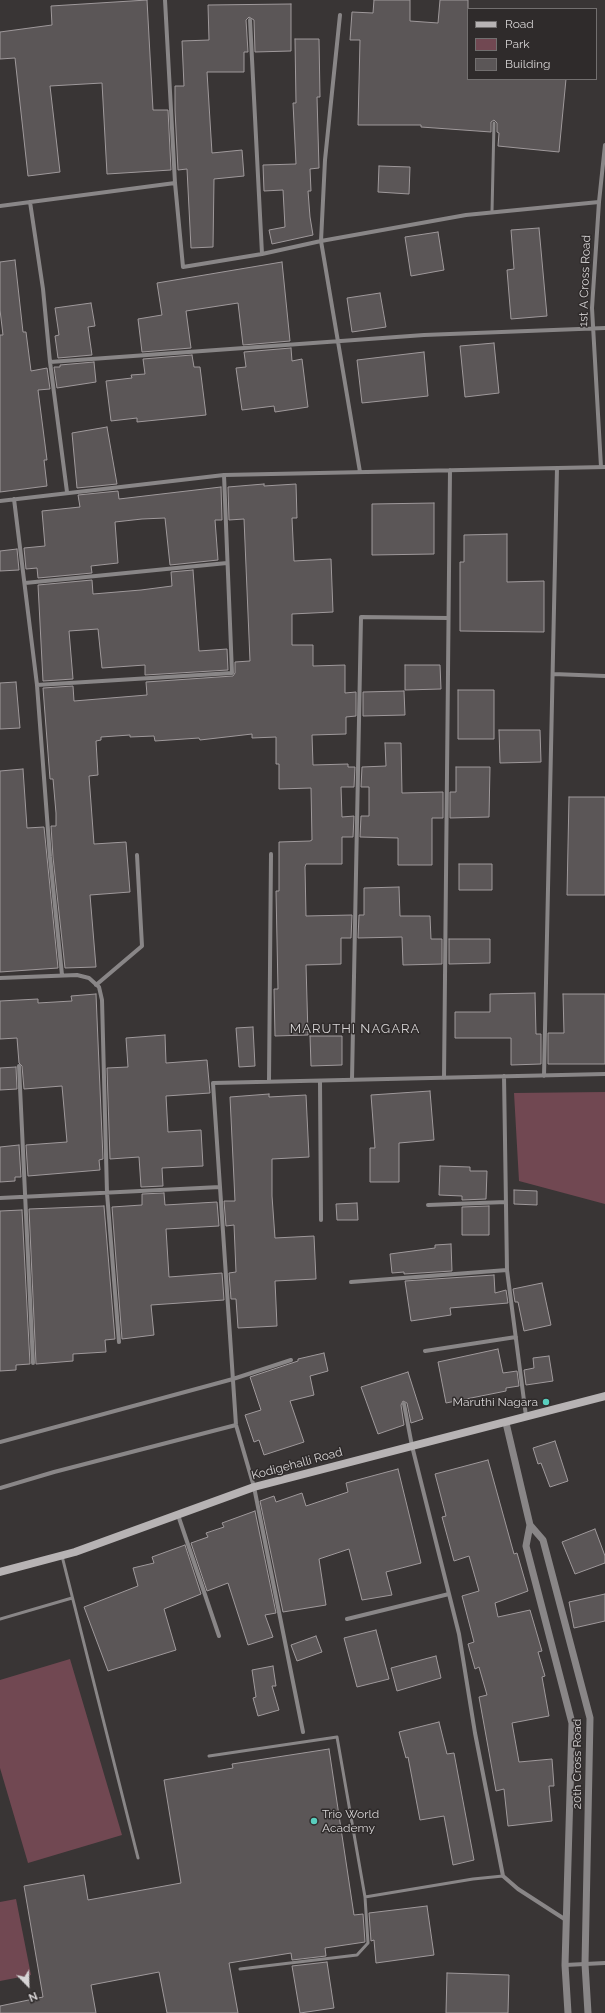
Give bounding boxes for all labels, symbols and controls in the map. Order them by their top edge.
legend [467,8,597,80]
text: Road [505,17,534,31]
text: Park [505,37,530,51]
text: Building [505,57,551,71]
street label: 1st A Cross Road [576,235,594,327]
district label: MARUTHI NAGARA [290,1021,420,1037]
place label: Maruthi Nagara [453,1395,538,1409]
marker: Maruthi Nagara [541,1397,551,1407]
street label: Kodigehalli Road [250,1445,344,1483]
street label: 20th Cross Road [570,1719,584,1809]
place label: Trio World Academy [322,1807,379,1835]
marker: Trio World Academy [309,1816,319,1826]
north arrow [8,1965,48,2005]
text: N [26,1989,39,2004]

